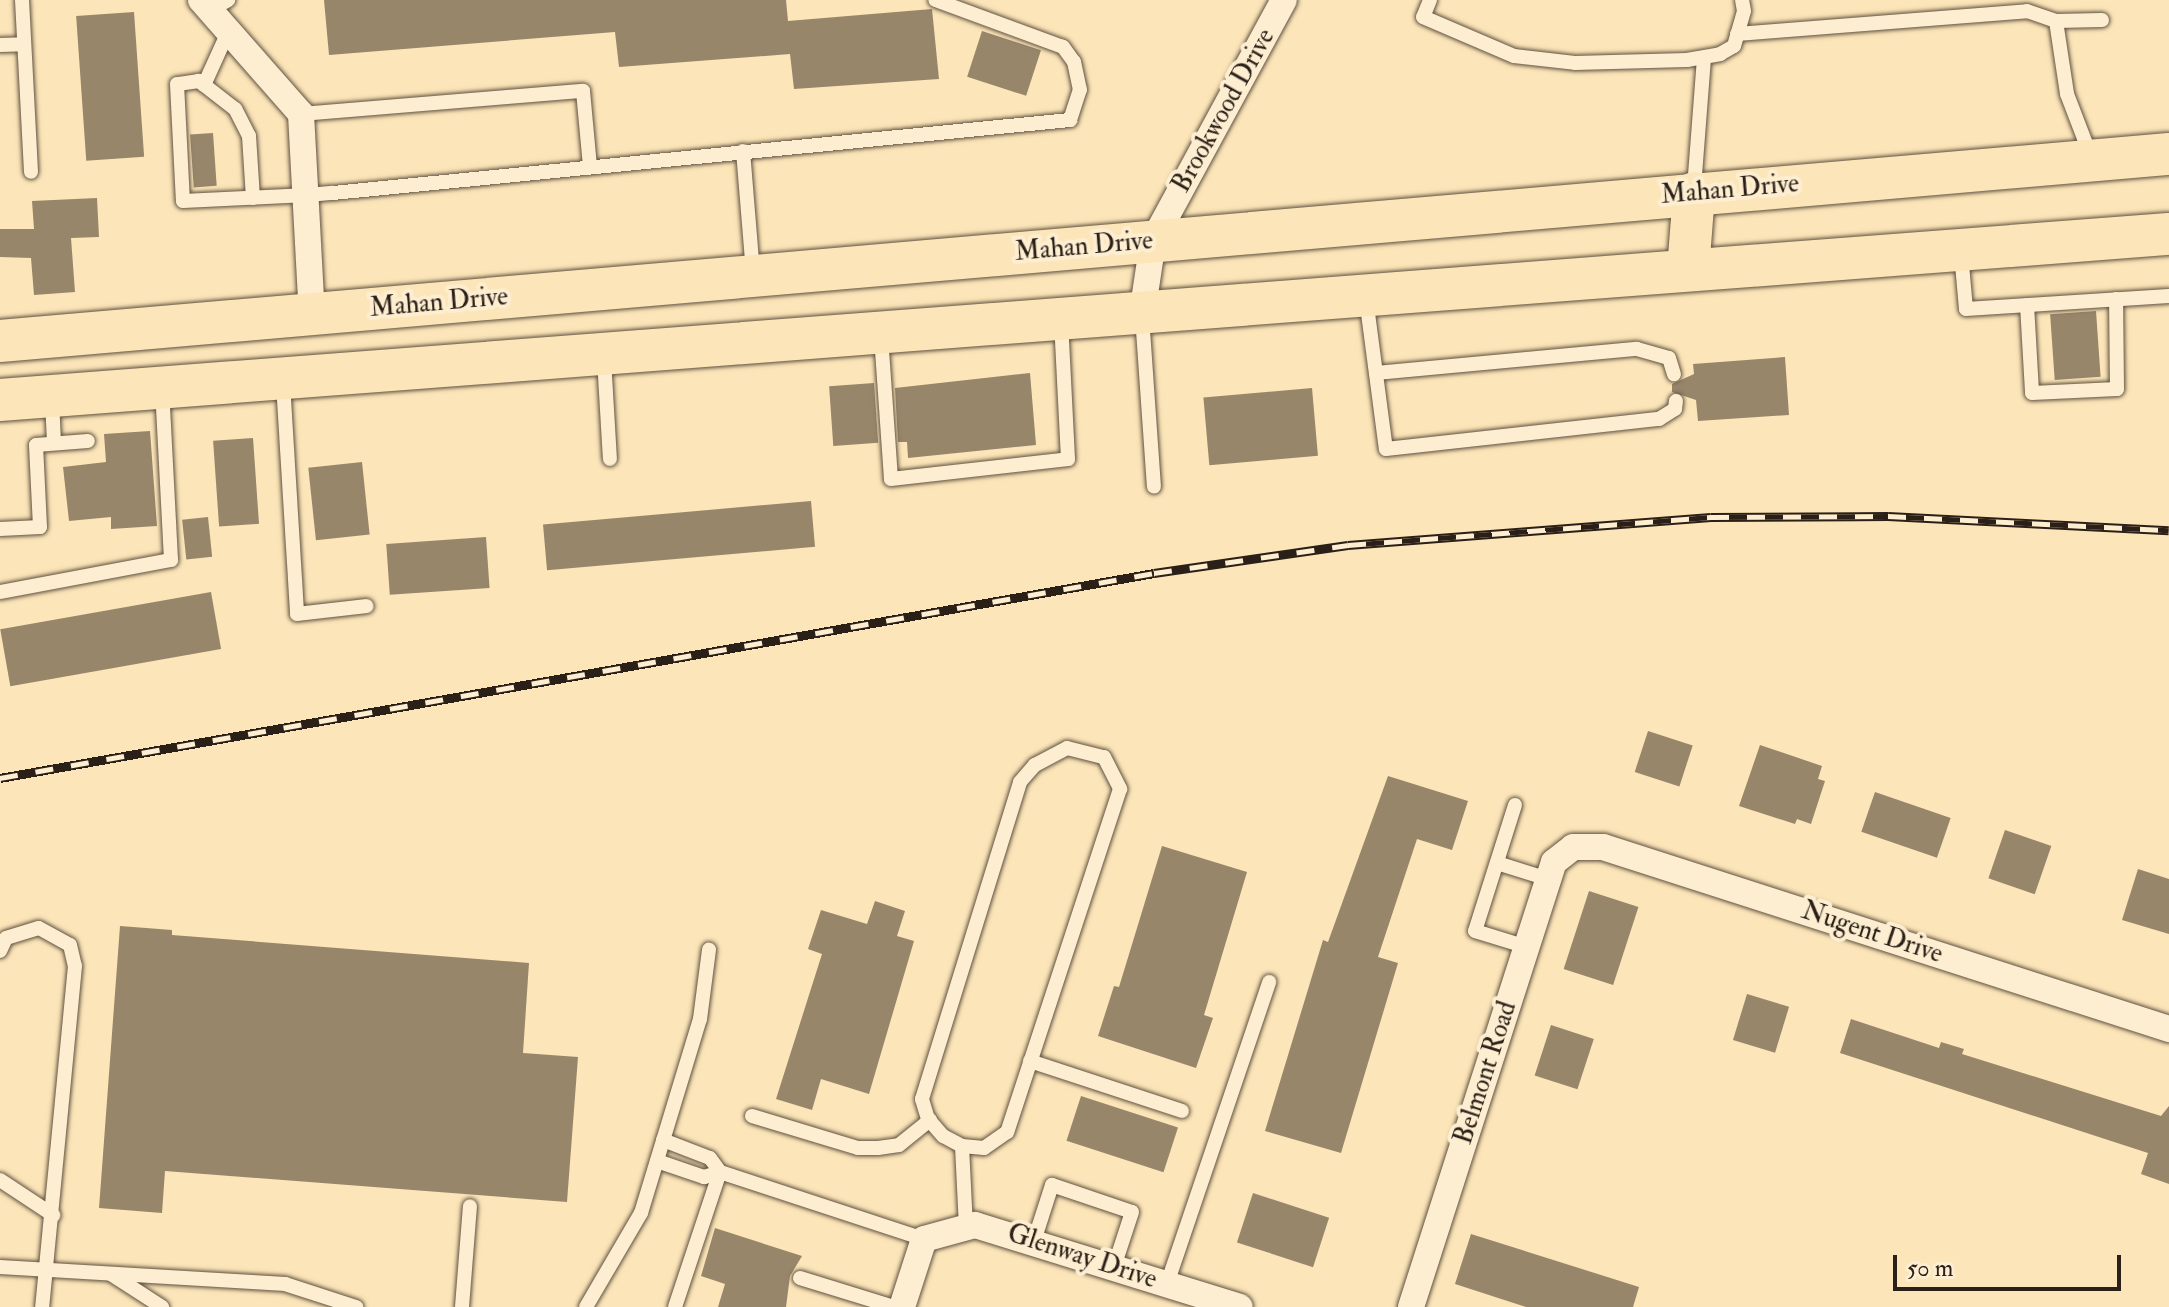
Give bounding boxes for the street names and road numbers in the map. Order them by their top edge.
street label: Brookwood Drive [1166,24,1282,198]
street label: Mahan Drive [1660,168,1800,212]
street label: Mahan Drive [1014,225,1154,269]
street label: Mahan Drive [369,281,509,325]
street label: Nugent Drive [1798,896,1946,970]
street label: Belmont Road [1448,997,1524,1149]
street label: Glenway Drive [1003,1218,1161,1296]

